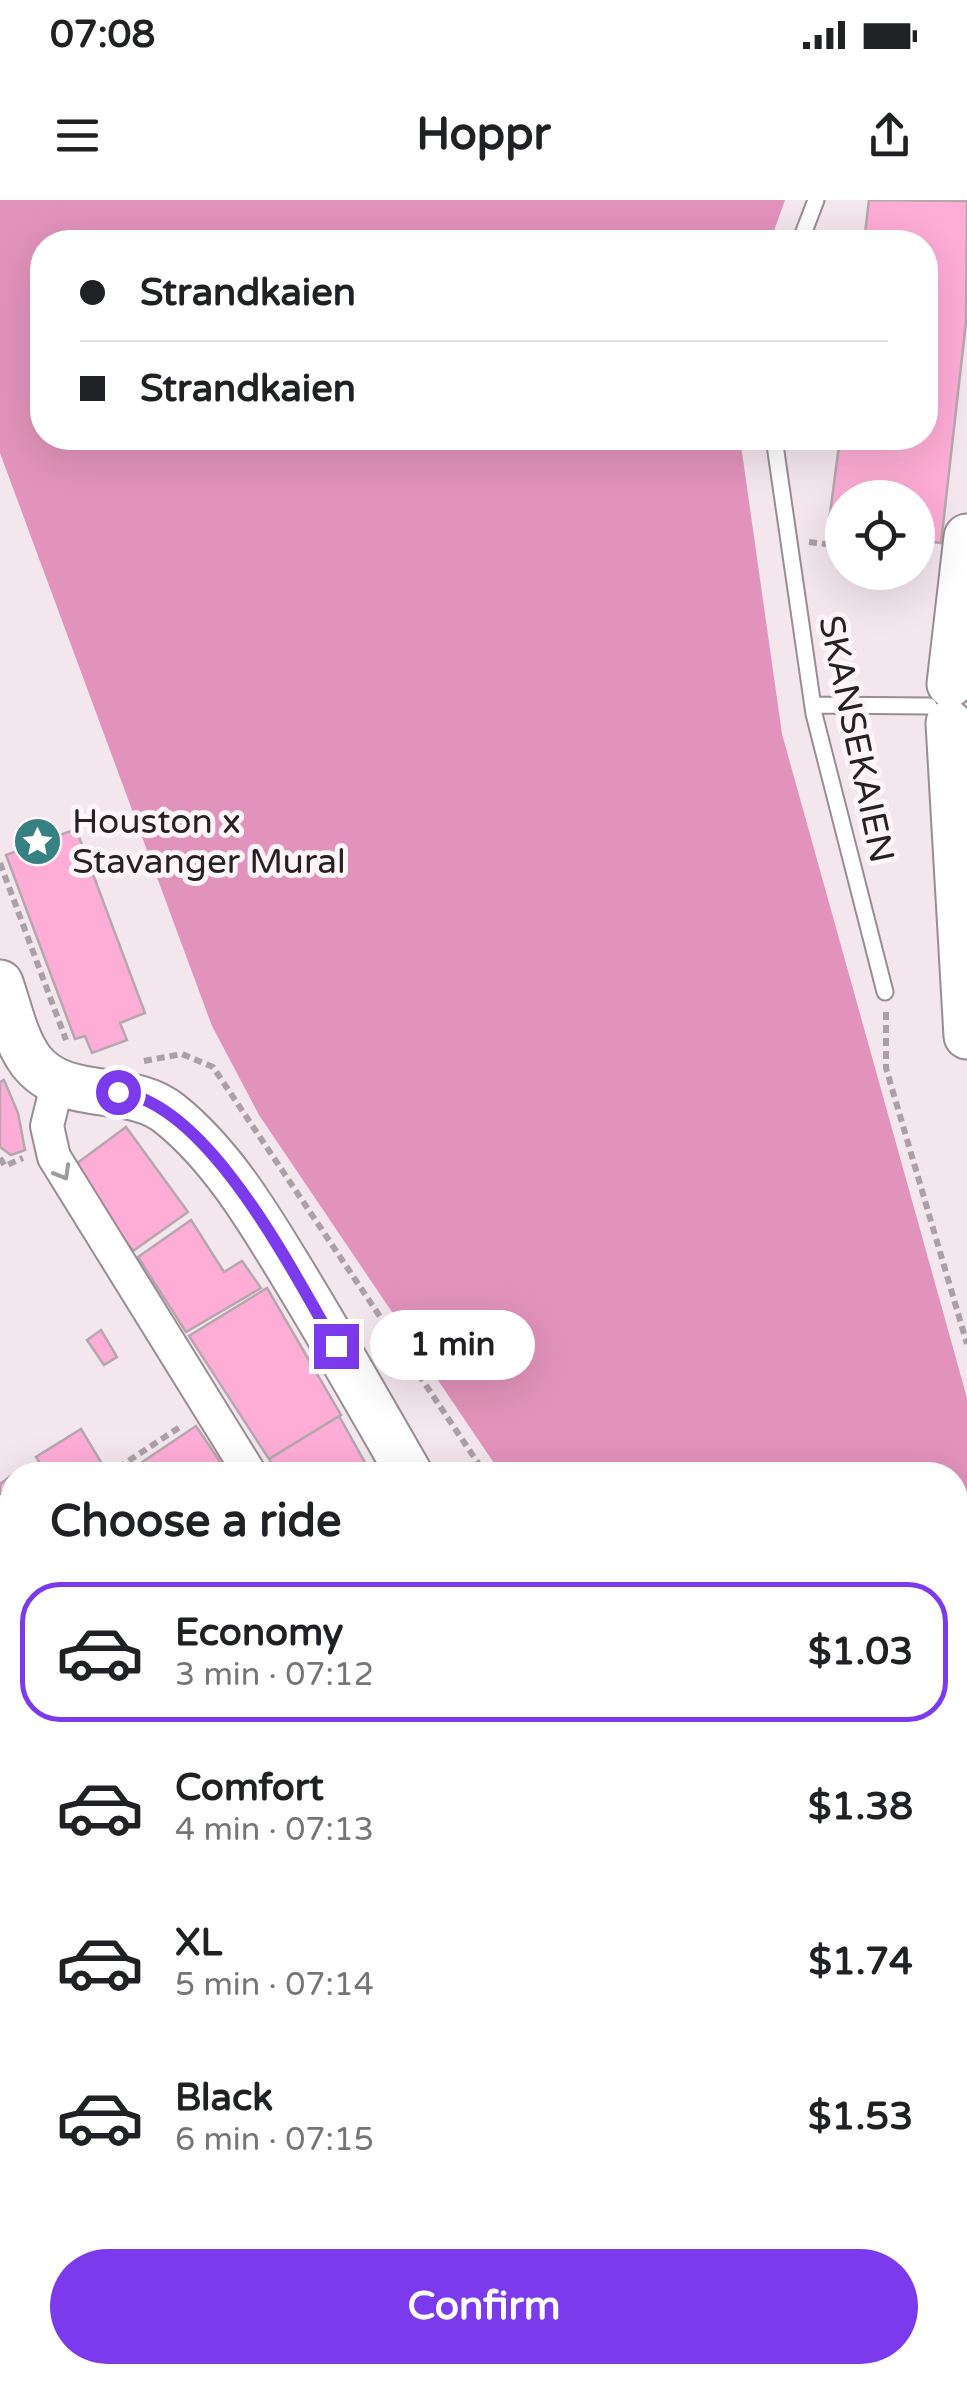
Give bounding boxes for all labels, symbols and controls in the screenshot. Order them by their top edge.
text: 07:08 [50,12,155,58]
icon: menu [50,108,105,163]
text: Hoppr [416,108,551,162]
icon: share [862,108,917,163]
text: Strandkaien [140,270,356,316]
text: Strandkaien [140,366,356,412]
map controls [825,480,935,590]
button: locate [825,480,935,590]
street label: SKANSEKAIEN [809,612,903,867]
place label: Houston x Stavanger Mural [72,801,346,883]
place icon: Houston x Stavanger Mural [11,815,63,867]
route start [96,1070,141,1115]
one-way arrow [51,1163,71,1181]
callout: 1 min [371,1311,536,1381]
route end [314,1324,359,1369]
text: 1 min [410,1326,495,1364]
text: Choose a ride [50,1495,341,1549]
icon: car [55,1607,145,1697]
text: Economy [175,1610,343,1656]
text: $1.03 [808,1629,913,1675]
text: 3 min · 07:12 [175,1656,374,1694]
icon: car [55,1762,145,1852]
text: Comfort [175,1765,324,1811]
text: $1.38 [808,1784,913,1830]
text: 4 min · 07:13 [175,1811,374,1849]
icon: car [55,1917,145,2007]
text: XL [175,1920,222,1966]
text: $1.74 [808,1939,913,1985]
text: 5 min · 07:14 [175,1966,374,2004]
icon: car [55,2072,145,2162]
text: Black [175,2075,273,2121]
text: $1.53 [808,2094,913,2140]
text: 6 min · 07:15 [175,2121,374,2159]
button: Confirm [50,2249,918,2364]

